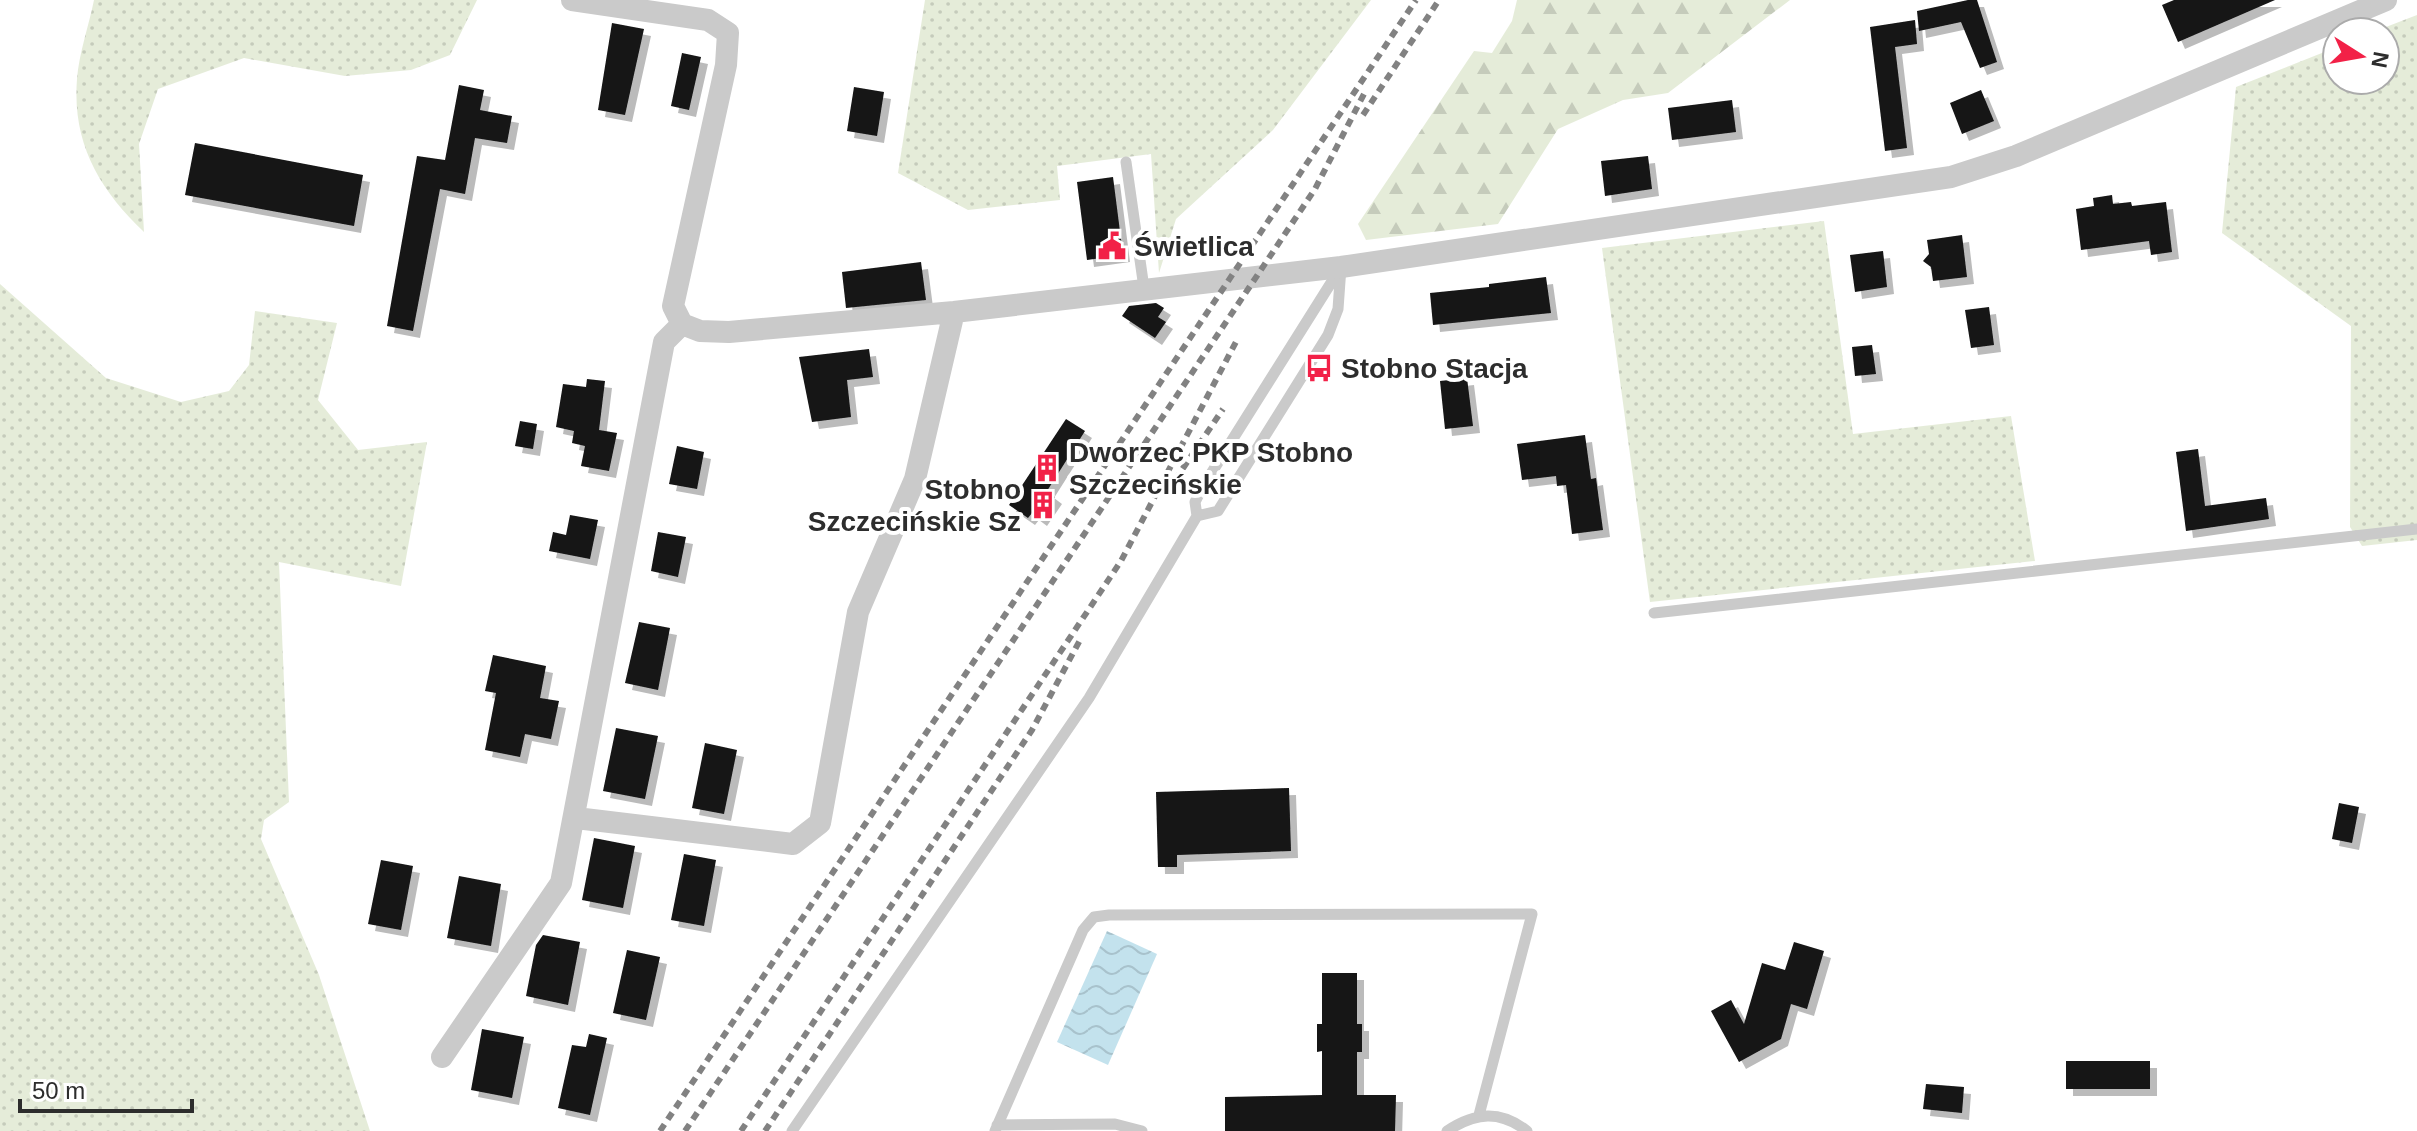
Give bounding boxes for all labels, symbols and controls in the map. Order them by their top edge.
north arrow [2321,16,2401,96]
text: N [2366,50,2394,70]
public building icon: Świetlica [1097,231,1127,261]
place label: Świetlica [1134,231,1254,262]
bus stop icon: Stobno Stacja [1304,353,1334,383]
place label: Stobno Stacja [1341,353,1528,384]
place label: Dworzec PKP Stobno Szczecińskie [1069,437,1353,500]
building icon: Dworzec PKP Stobno Szczecińskie [1032,453,1062,483]
place label: Stobno Szczecińskie Sz [808,474,1021,537]
building icon: Stobno Szczecińskie Sz [1028,490,1058,520]
scale bar [20,1063,192,1113]
text: 50 m [32,1077,85,1104]

